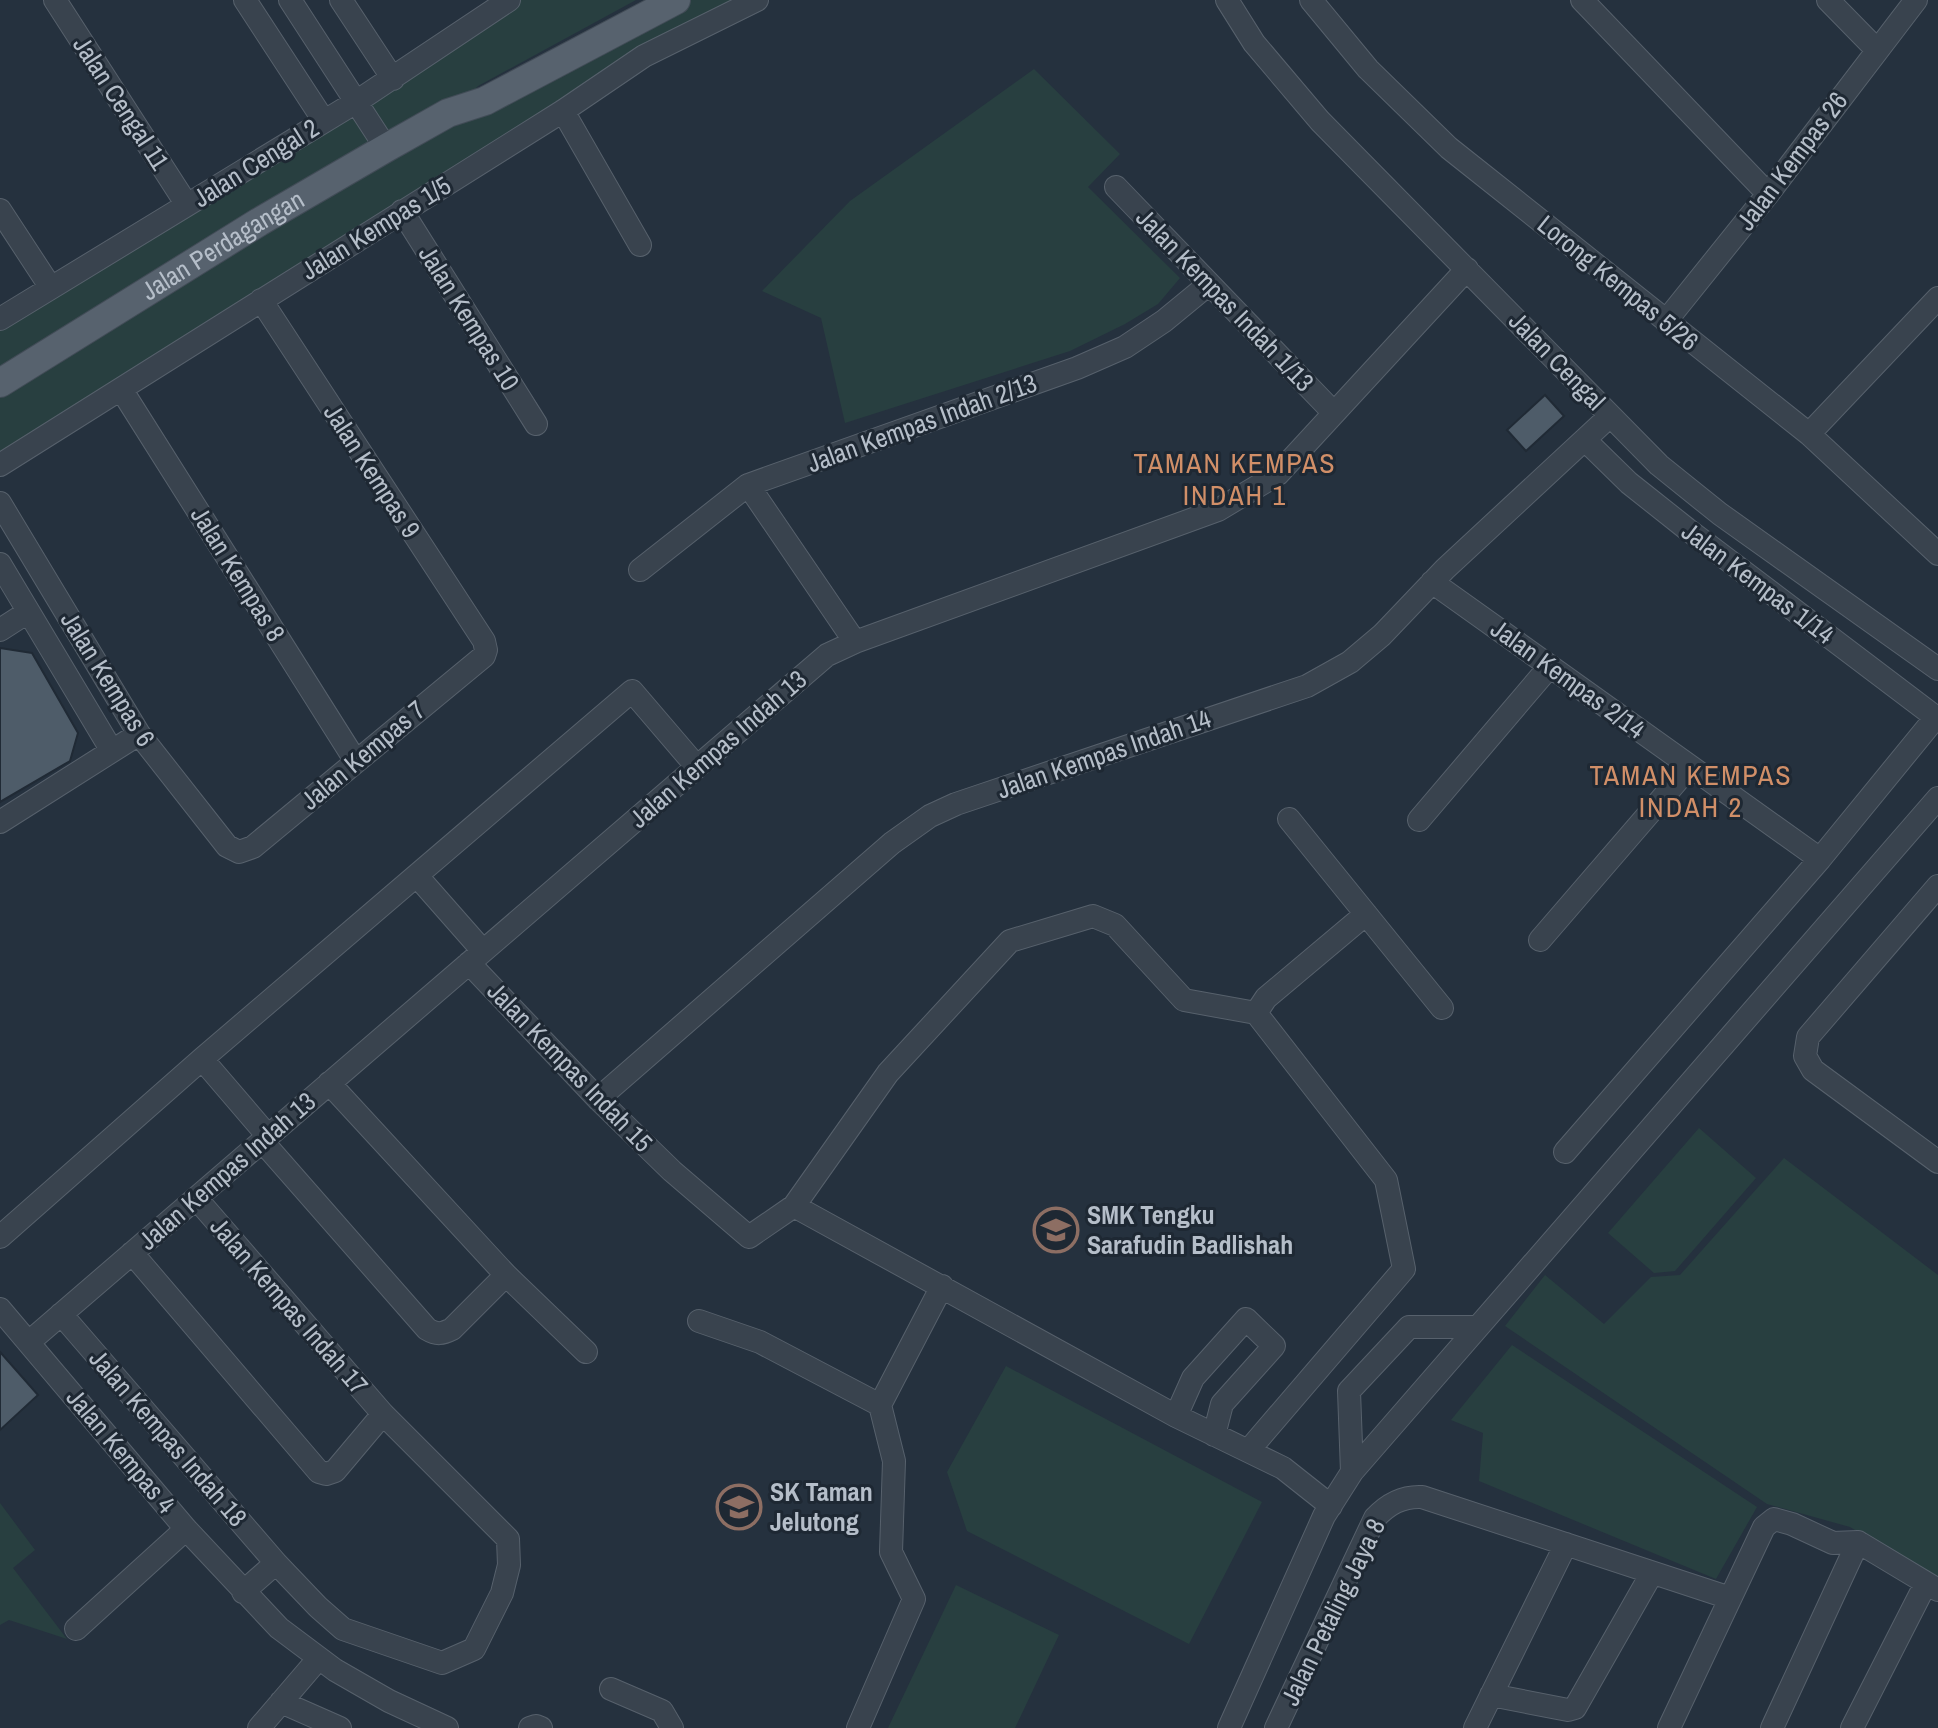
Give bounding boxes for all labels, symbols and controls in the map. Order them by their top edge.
street label: Jalan Cengal 11 [65,29,178,176]
street label: Jalan Kempas 26 [1728,84,1855,237]
street label: Jalan Cengal 2 [186,110,325,215]
street label: Jalan Kempas 1/5 [294,168,457,288]
street label: Jalan Perdagangan [134,182,310,308]
street label: Jalan Kempas Indah 1/13 [1129,201,1322,399]
street label: Lorong Kempas 5/26 [1530,207,1706,358]
street label: Jalan Kempas 10 [411,239,528,397]
street label: Jalan Cengal [1502,304,1613,418]
street label: Jalan Kempas Indah 2/13 [802,365,1041,480]
street label: Jalan Kempas 9 [316,397,429,544]
district label: TAMAN KEMPAS INDAH 1 [1133,444,1337,514]
street label: Jalan Kempas 8 [183,500,294,648]
street label: Jalan Kempas 1/14 [1675,514,1842,652]
street label: Jalan Kempas 6 [53,605,164,753]
street label: Jalan Kempas 2/14 [1484,611,1653,746]
street label: Jalan Kempas Indah 13 [622,662,814,835]
street label: Jalan Kempas 7 [293,692,432,817]
street label: Jalan Kempas Indah 14 [992,700,1216,807]
district label: TAMAN KEMPAS INDAH 2 [1589,756,1793,826]
street label: Jalan Kempas Indah 15 [480,974,661,1159]
street label: Jalan Kempas Indah 13 [131,1084,323,1257]
place label: SMK Tengku Sarafudin Badlishah [1087,1197,1293,1262]
school or university icon: SMK Tengku Sarafudin Badlishah [1032,1206,1080,1254]
street label: Jalan Kempas Indah 17 [203,1210,376,1402]
street label: Jalan Kempas Indah 18 [82,1342,255,1534]
street label: Jalan Kempas 4 [59,1381,184,1521]
place label: SK Taman Jelutong [770,1474,873,1539]
school or university icon: SK Taman Jelutong [715,1483,763,1531]
street label: Jalan Petaling Jaya 8 [1272,1512,1393,1711]

